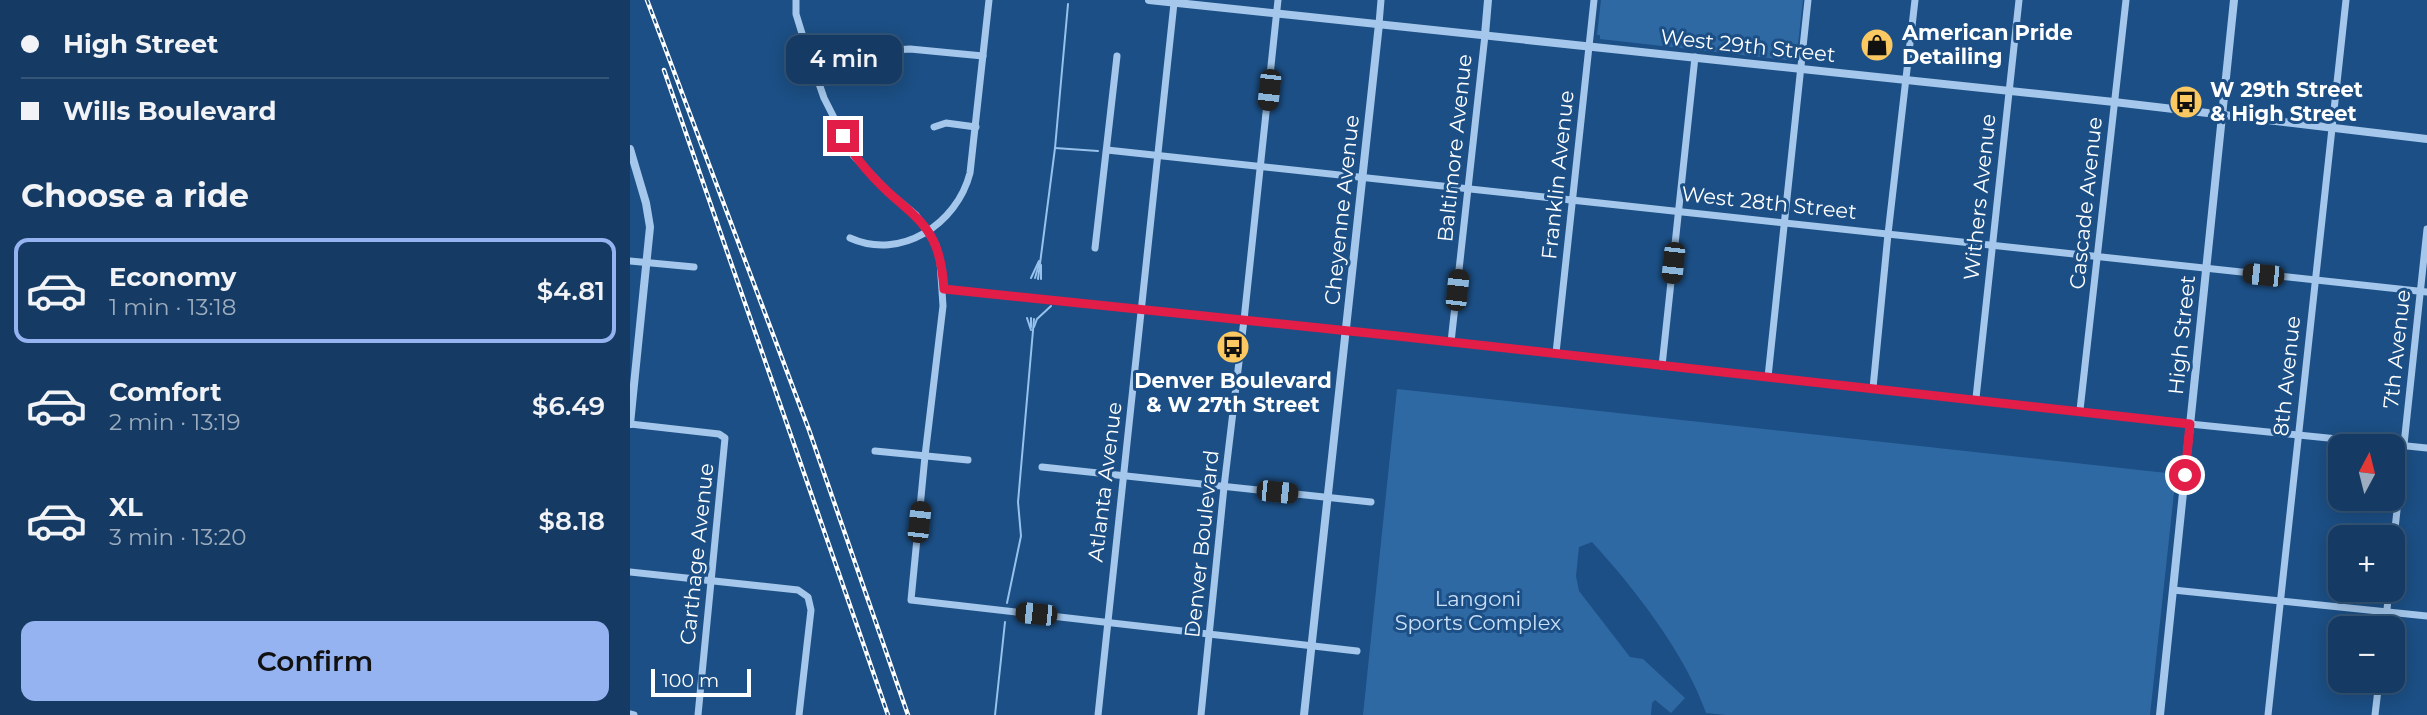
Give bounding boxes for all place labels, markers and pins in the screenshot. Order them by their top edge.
place label: American Pride Detailing [1901,20,2073,69]
shop icon: American Pride Detailing [1858,26,1896,64]
place label: W 29th Street & High Street [2210,77,2363,126]
bus stop icon: W 29th Street & High Street [2167,83,2205,121]
bus stop icon: Denver Boulevard & W 27th Street [1214,328,1252,366]
place label: Denver Boulevard & W 27th Street [1134,368,1332,417]

